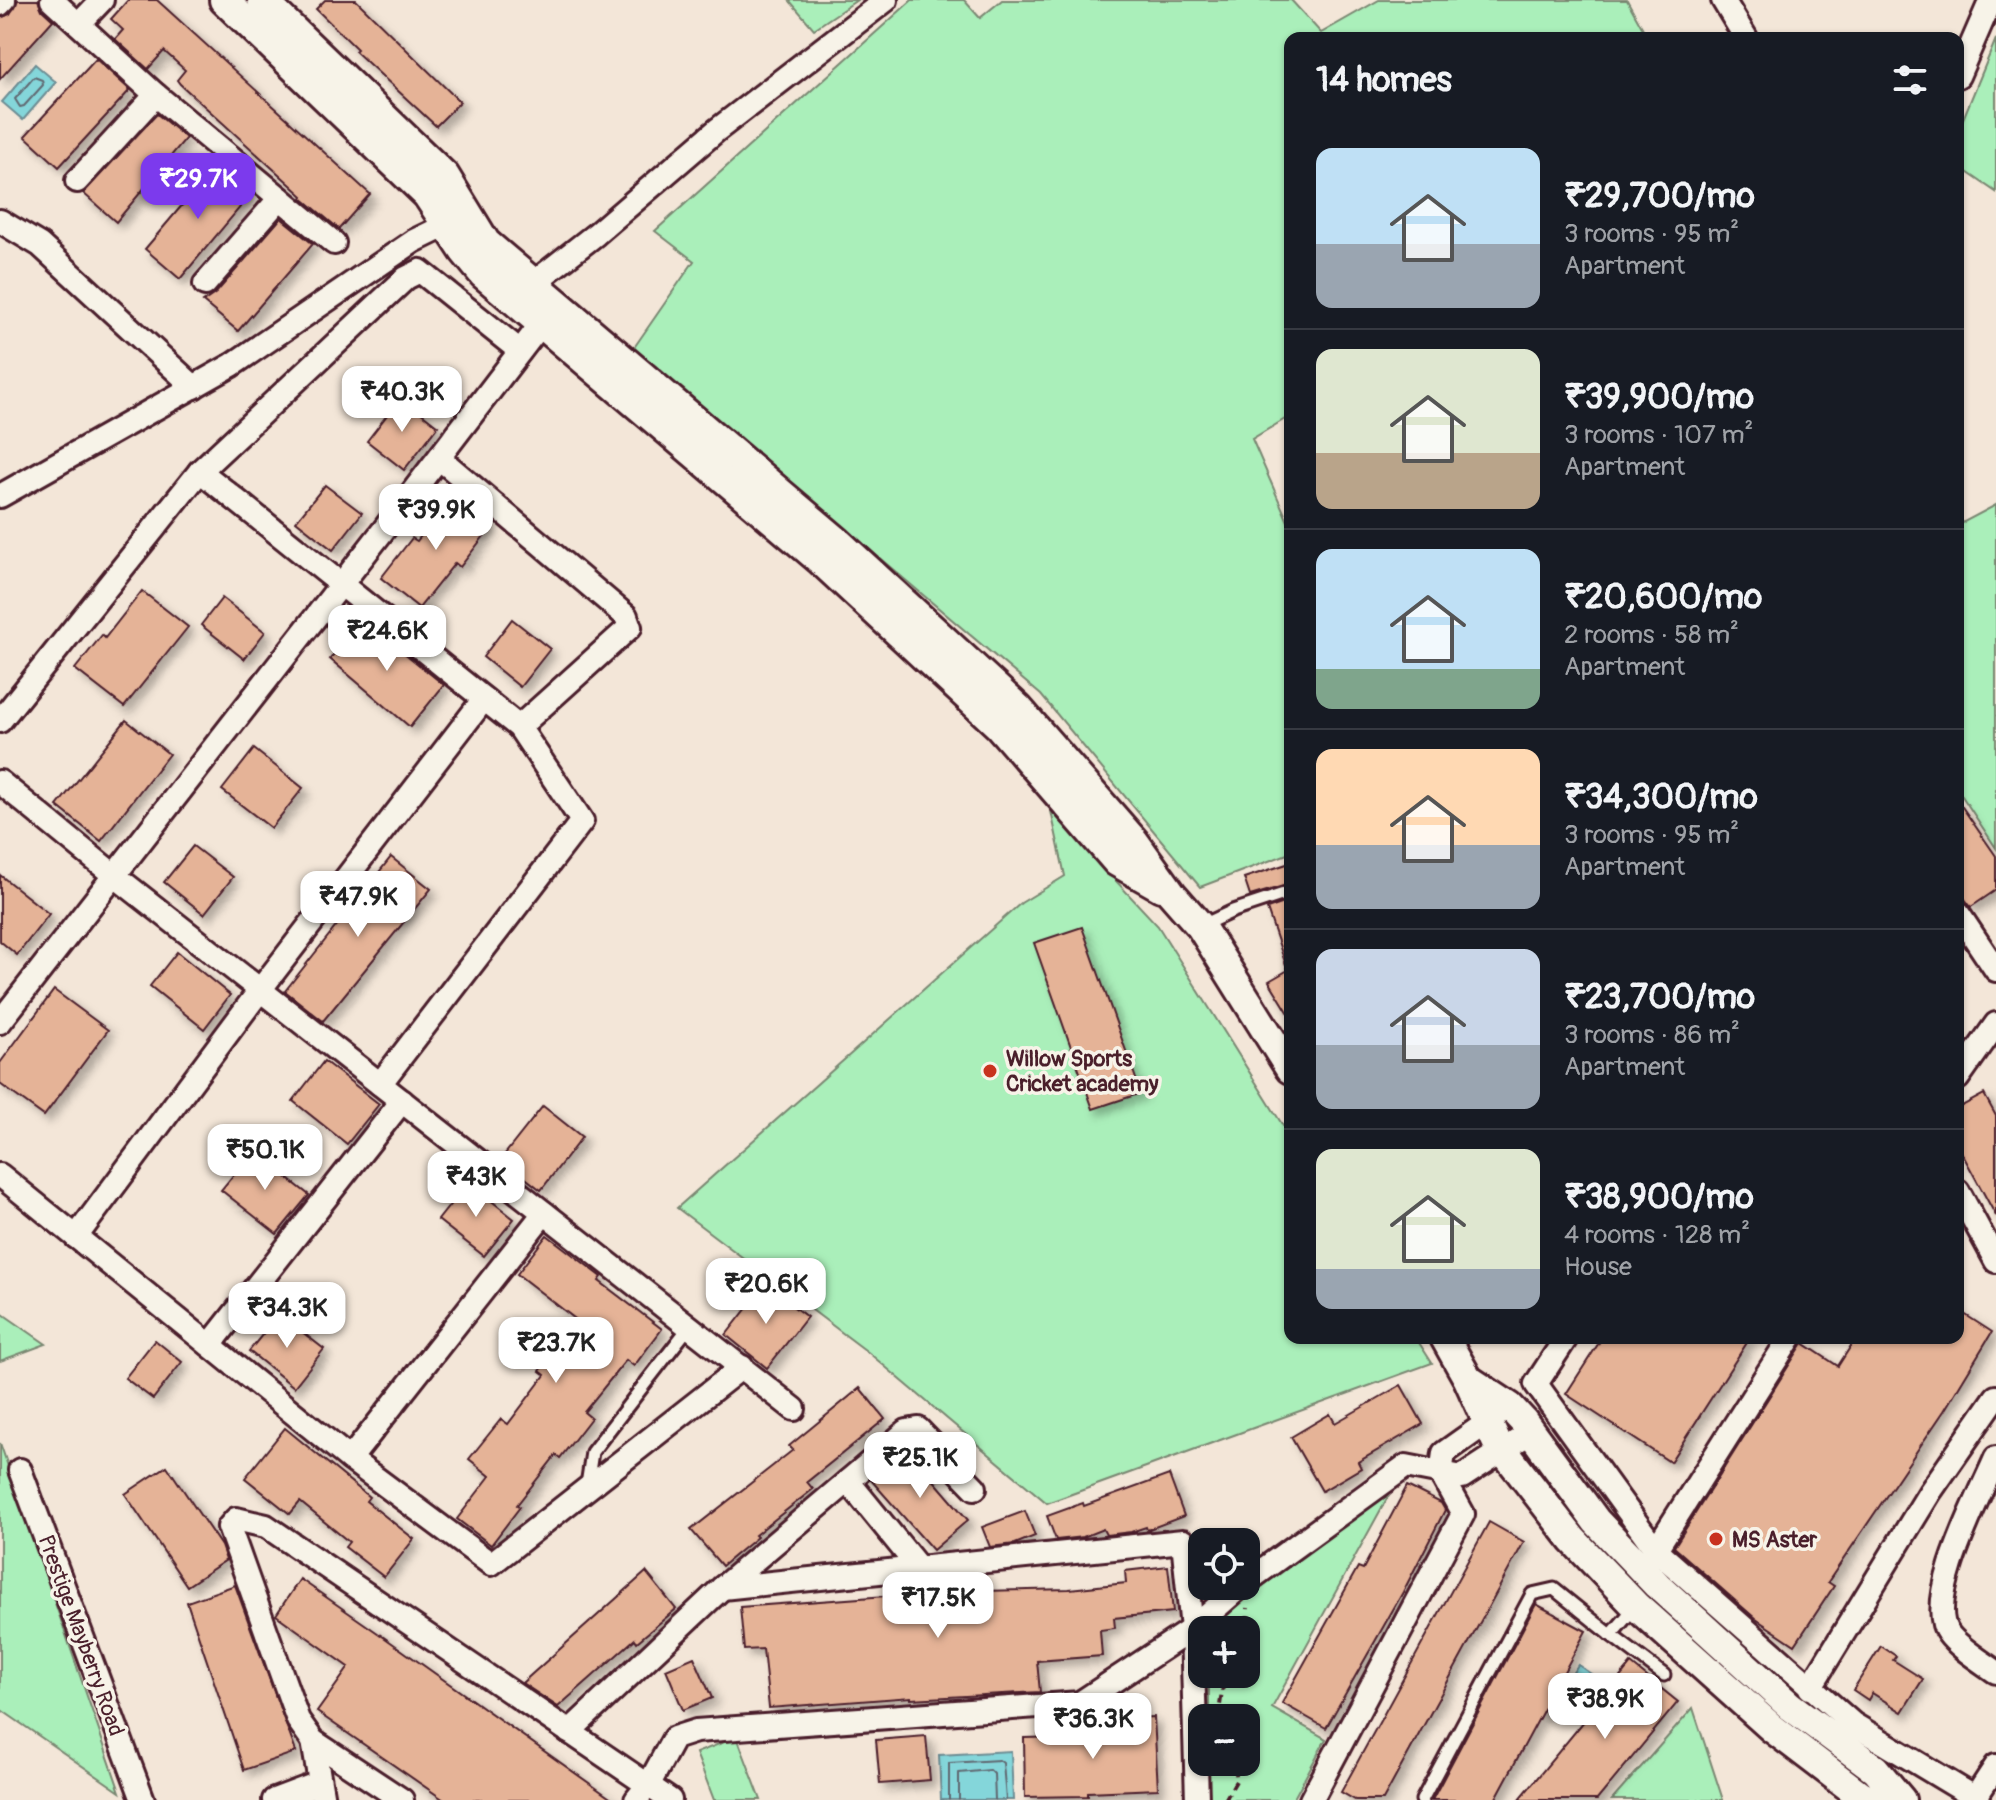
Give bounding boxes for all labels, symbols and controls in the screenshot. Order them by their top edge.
icon: filters [1888,58,1932,102]
text: 14 homes [1316,59,1452,102]
pin: ₹29.7K [133,153,263,221]
text: ₹29.7K [159,163,237,195]
text: ₹29,700/mo [1564,175,1755,218]
icon: home [1380,180,1476,276]
text: 3 rooms · 95 m² [1564,218,1739,250]
text: Apartment [1564,250,1685,282]
pin: ₹40.3K [337,366,467,434]
text: ₹40.3K [360,376,444,408]
text: ₹39,900/mo [1564,376,1754,419]
icon: home [1380,381,1476,477]
text: 3 rooms · 107 m² [1564,419,1753,451]
text: Apartment [1564,451,1685,483]
pin: ₹39.9K [371,484,501,552]
text: ₹39.9K [397,494,475,526]
text: ₹20,600/mo [1564,576,1762,619]
icon: home [1380,581,1476,677]
pin: ₹24.6K [322,605,452,673]
text: ₹24.6K [346,615,428,647]
text: 2 rooms · 58 m² [1564,619,1739,651]
text: Apartment [1564,651,1685,683]
text: ₹34,300/mo [1564,776,1758,819]
icon: home [1380,781,1476,877]
text: 3 rooms · 95 m² [1564,819,1739,851]
text: Apartment [1564,851,1685,883]
pin: ₹47.9K [293,871,423,939]
text: ₹47.9K [318,881,398,913]
text: ₹23,700/mo [1564,976,1755,1019]
icon: home [1380,981,1476,1077]
text: 3 rooms · 86 m² [1564,1019,1740,1051]
place label: Willow Sports Cricket academy [1006,1045,1159,1098]
text: Apartment [1564,1051,1685,1083]
marker: Willow Sports Cricket academy [981,1062,999,1080]
pin: ₹50.1K [200,1124,330,1192]
text: ₹50.1K [226,1134,305,1166]
pin: ₹43K [429,1151,523,1219]
text: ₹43K [446,1161,506,1193]
text: ₹38,900/mo [1564,1176,1754,1219]
icon: home [1380,1181,1476,1277]
text: 4 rooms · 128 m² [1564,1219,1750,1251]
text: House [1564,1251,1632,1283]
pin: ₹20.6K [701,1258,831,1326]
text: ₹20.6K [724,1268,808,1300]
pin: ₹34.3K [222,1282,352,1350]
text: ₹34.3K [246,1292,328,1324]
pin: ₹23.7K [491,1317,621,1385]
text: ₹23.7K [517,1327,596,1359]
pin: ₹25.1K [855,1432,985,1500]
text: ₹25.1K [882,1442,958,1474]
place label: MS Aster [1732,1526,1818,1554]
map controls [1188,1528,1260,1776]
button: locate [1188,1528,1260,1600]
marker: MS Aster [1707,1530,1725,1548]
street label: Prestige Mayberry Road [32,1531,130,1740]
pin: ₹17.5K [873,1572,1003,1640]
text: ₹17.5K [901,1582,975,1614]
button: + [1188,1616,1260,1688]
pin: ₹38.9K [1540,1673,1670,1741]
text: ₹38.9K [1566,1683,1644,1715]
pin: ₹36.3K [1028,1693,1158,1761]
text: ₹36.3K [1052,1703,1134,1735]
button: − [1188,1704,1260,1776]

